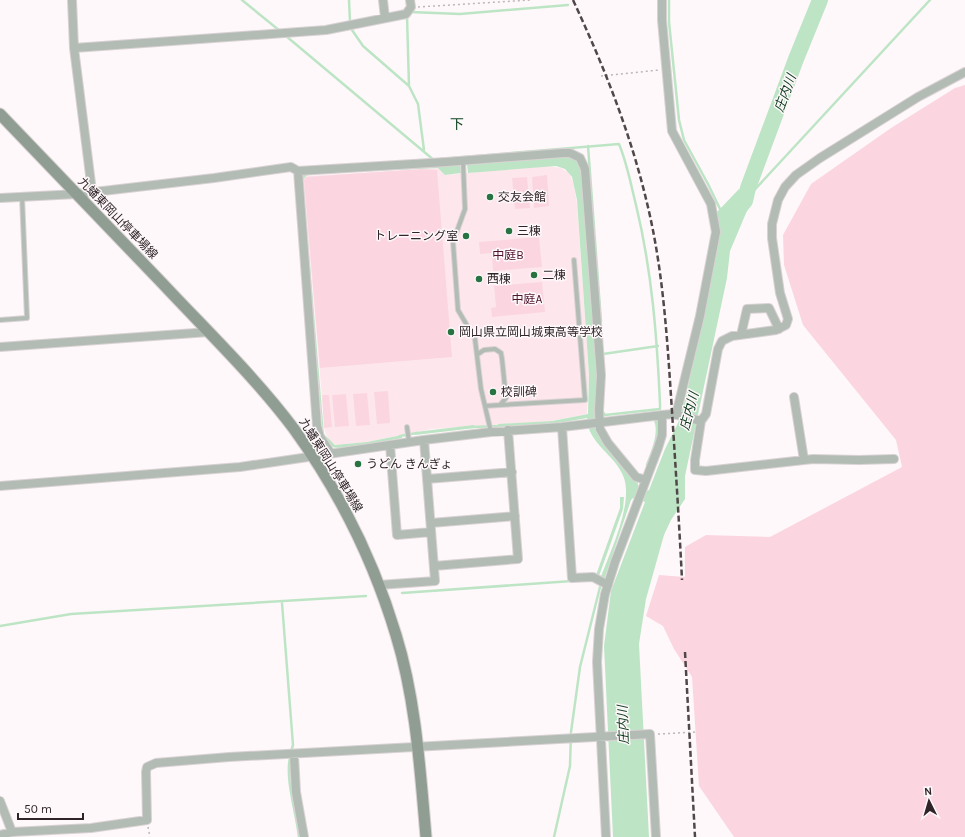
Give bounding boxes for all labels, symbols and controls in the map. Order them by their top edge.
water label: 庄内川 [771,70,799,114]
district label: 下 [450,116,464,133]
street label: 九蟠東岡山停車場線 [75,174,161,262]
place label: 交友会館 [498,190,546,204]
marker: 交友会館 [485,192,495,202]
place label: 三棟 [517,224,541,238]
marker: 三棟 [504,226,514,236]
place label: トレーニング室 [374,229,458,243]
marker: トレーニング室 [461,231,471,241]
park label: 中庭B [492,248,524,262]
place label: 二棟 [542,268,566,282]
marker: 二棟 [529,270,539,280]
place label: 西棟 [487,272,511,286]
marker: 西棟 [474,274,484,284]
park label: 中庭A [512,292,543,306]
place label: 岡山県立岡山城東高等学校 [459,325,603,339]
marker: 岡山県立岡山城東高等学校 [446,327,456,337]
place label: 校訓碑 [501,385,537,399]
marker: 校訓碑 [488,387,498,397]
water label: 庄内川 [677,388,702,432]
street label: 九蟠東岡山停車場線 [296,415,366,515]
place label: うどん きんぎょ [366,457,452,471]
marker: うどん きんぎょ [353,459,363,469]
water label: 庄内川 [615,703,631,745]
north arrow [909,781,949,821]
text: N [924,785,933,798]
scale bar [18,795,83,821]
text: 50 m [24,802,52,816]

